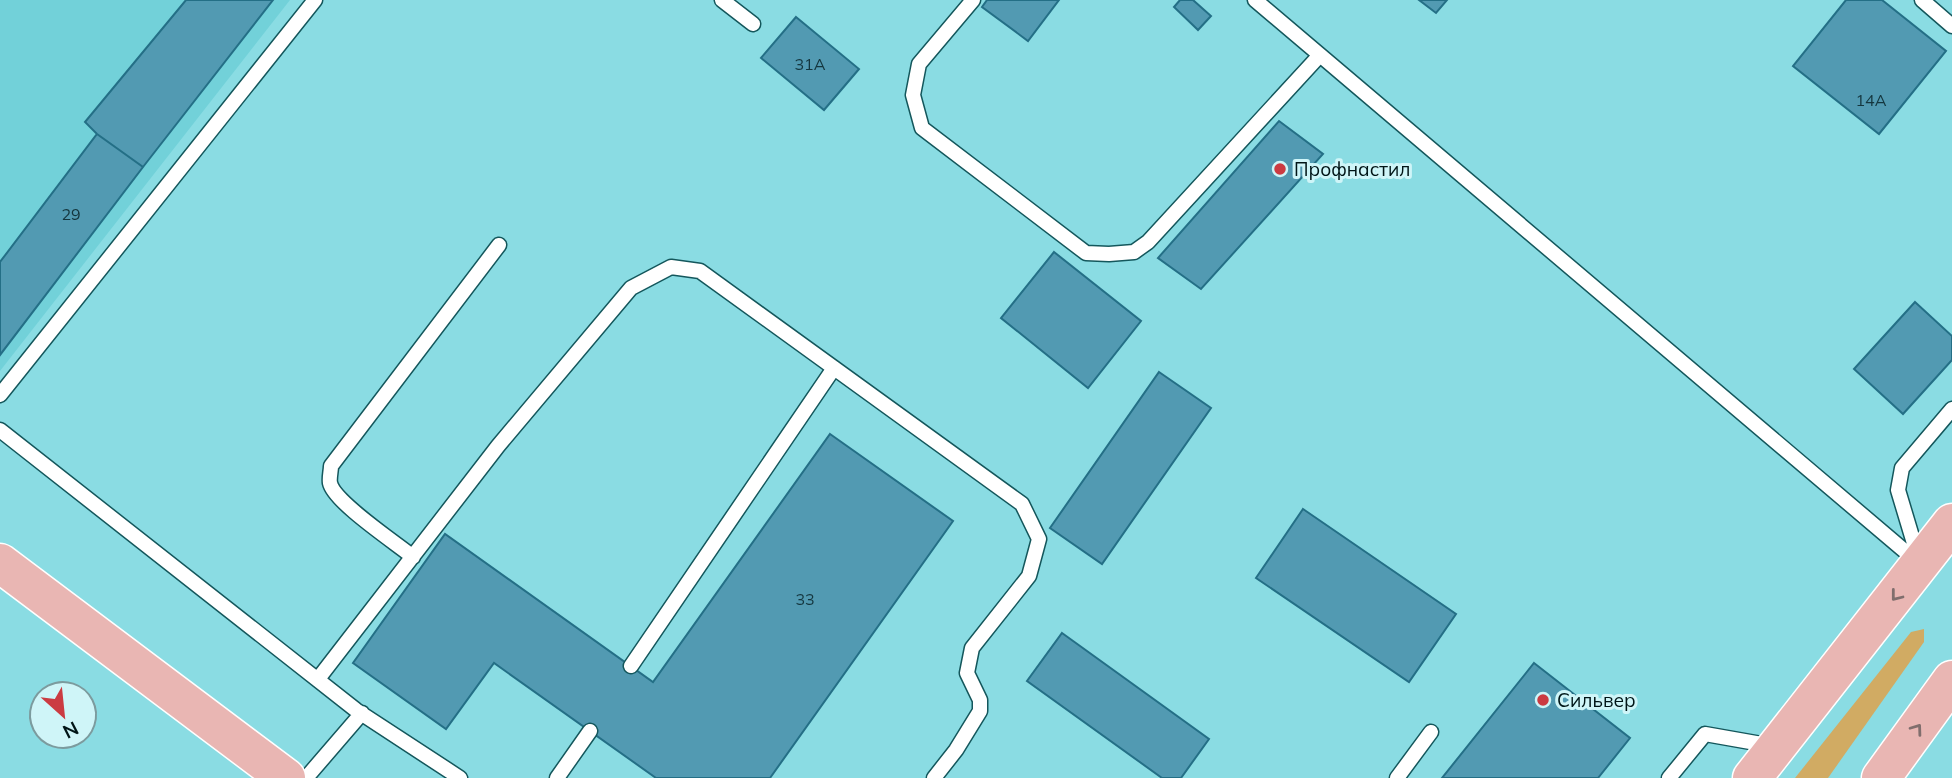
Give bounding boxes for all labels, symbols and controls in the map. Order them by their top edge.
house number: 31А [795,54,826,74]
house number: 14А [1856,90,1887,110]
place label: Профнастил [1294,157,1410,181]
marker: Профнастил [1272,161,1288,177]
house number: 29 [61,204,81,224]
house number: 33 [795,589,815,609]
one-way arrow [1891,589,1904,601]
north arrow [28,680,98,750]
place label: Сильвер [1557,688,1636,712]
marker: Сильвер [1535,692,1551,708]
text: N [59,716,83,744]
one-way arrow [1909,724,1921,737]

